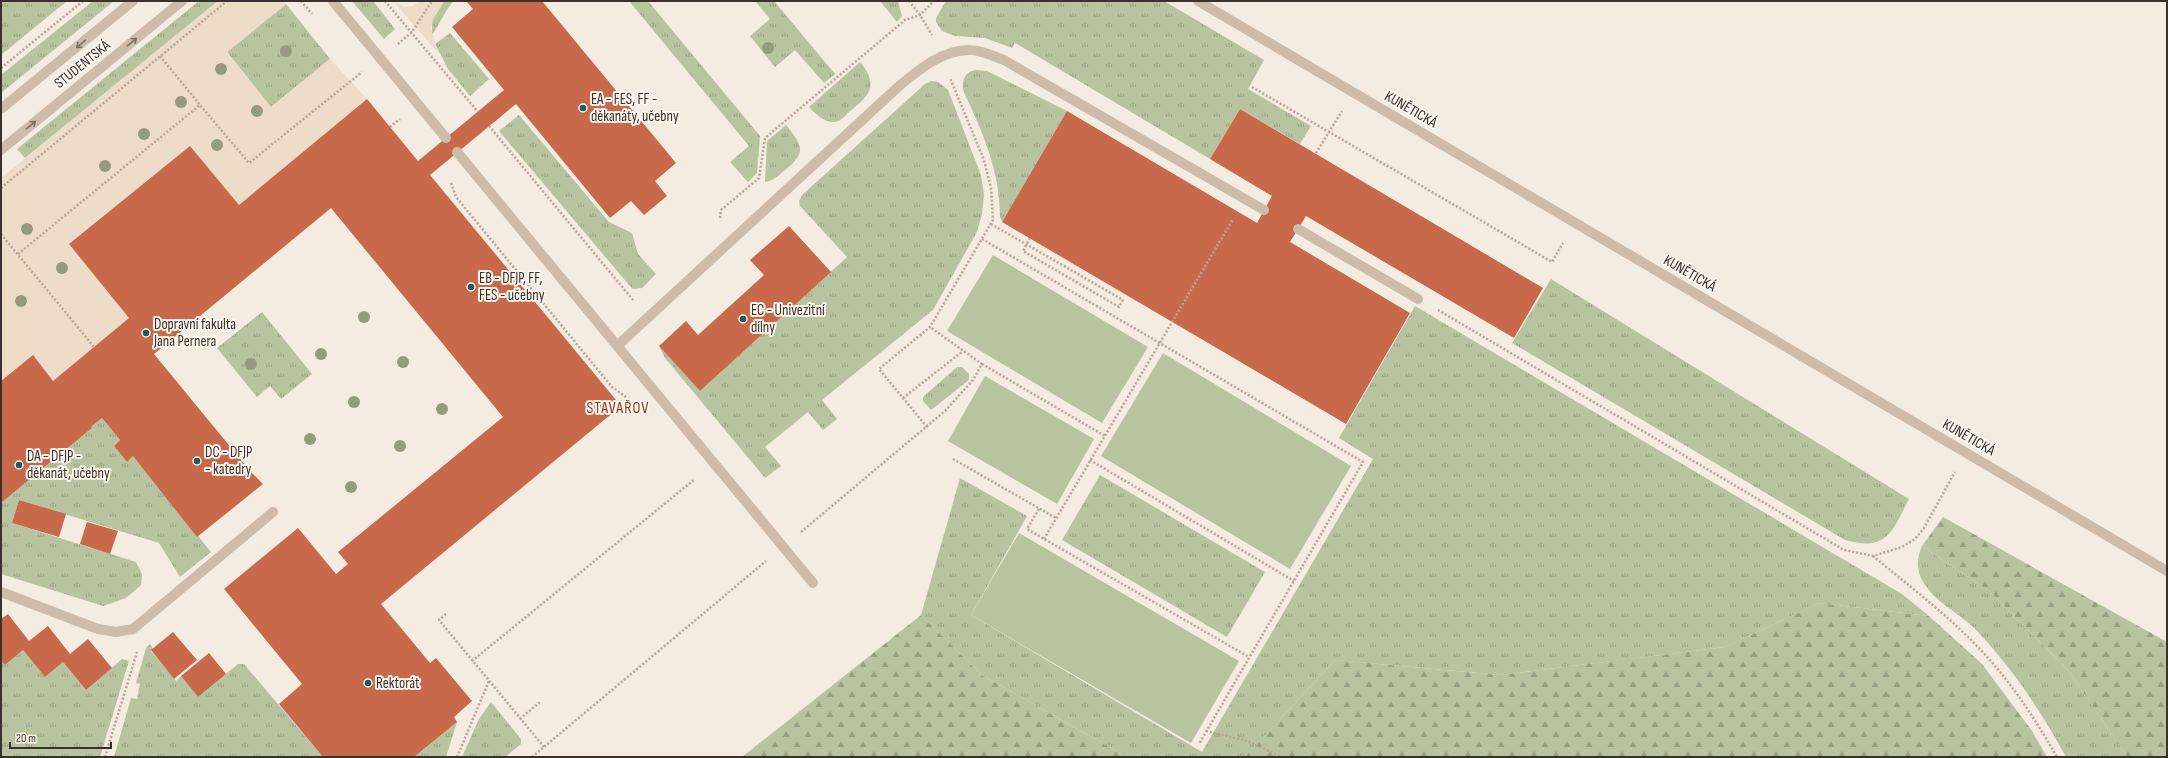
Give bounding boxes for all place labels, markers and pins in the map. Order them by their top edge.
place label: EA - FES, FF - děkanáty, učebny [591,90,679,126]
marker: EA - FES, FF - děkanáty, učebny [578,103,588,113]
place label: EB - DFJP, FF, FES - učebny [479,269,545,305]
marker: EB - DFJP, FF, FES - učebny [466,282,476,292]
place label: EC - Univezitní dílny [751,301,825,337]
marker: EC - Univezitní dílny [738,314,748,324]
place label: Dopravní fakulta Jana Pernera [153,315,236,351]
marker: Dopravní fakulta Jana Pernera [141,328,151,338]
place label: DC - DFJP - katedry [205,443,252,479]
place label: DA - DFJP - děkanát, učebny [27,447,110,483]
marker: DC - DFJP - katedry [192,456,202,466]
marker: DA - DFJP - děkanát, učebny [14,460,24,470]
place label: Rektorát [376,674,420,693]
marker: Rektorát [363,678,373,688]

